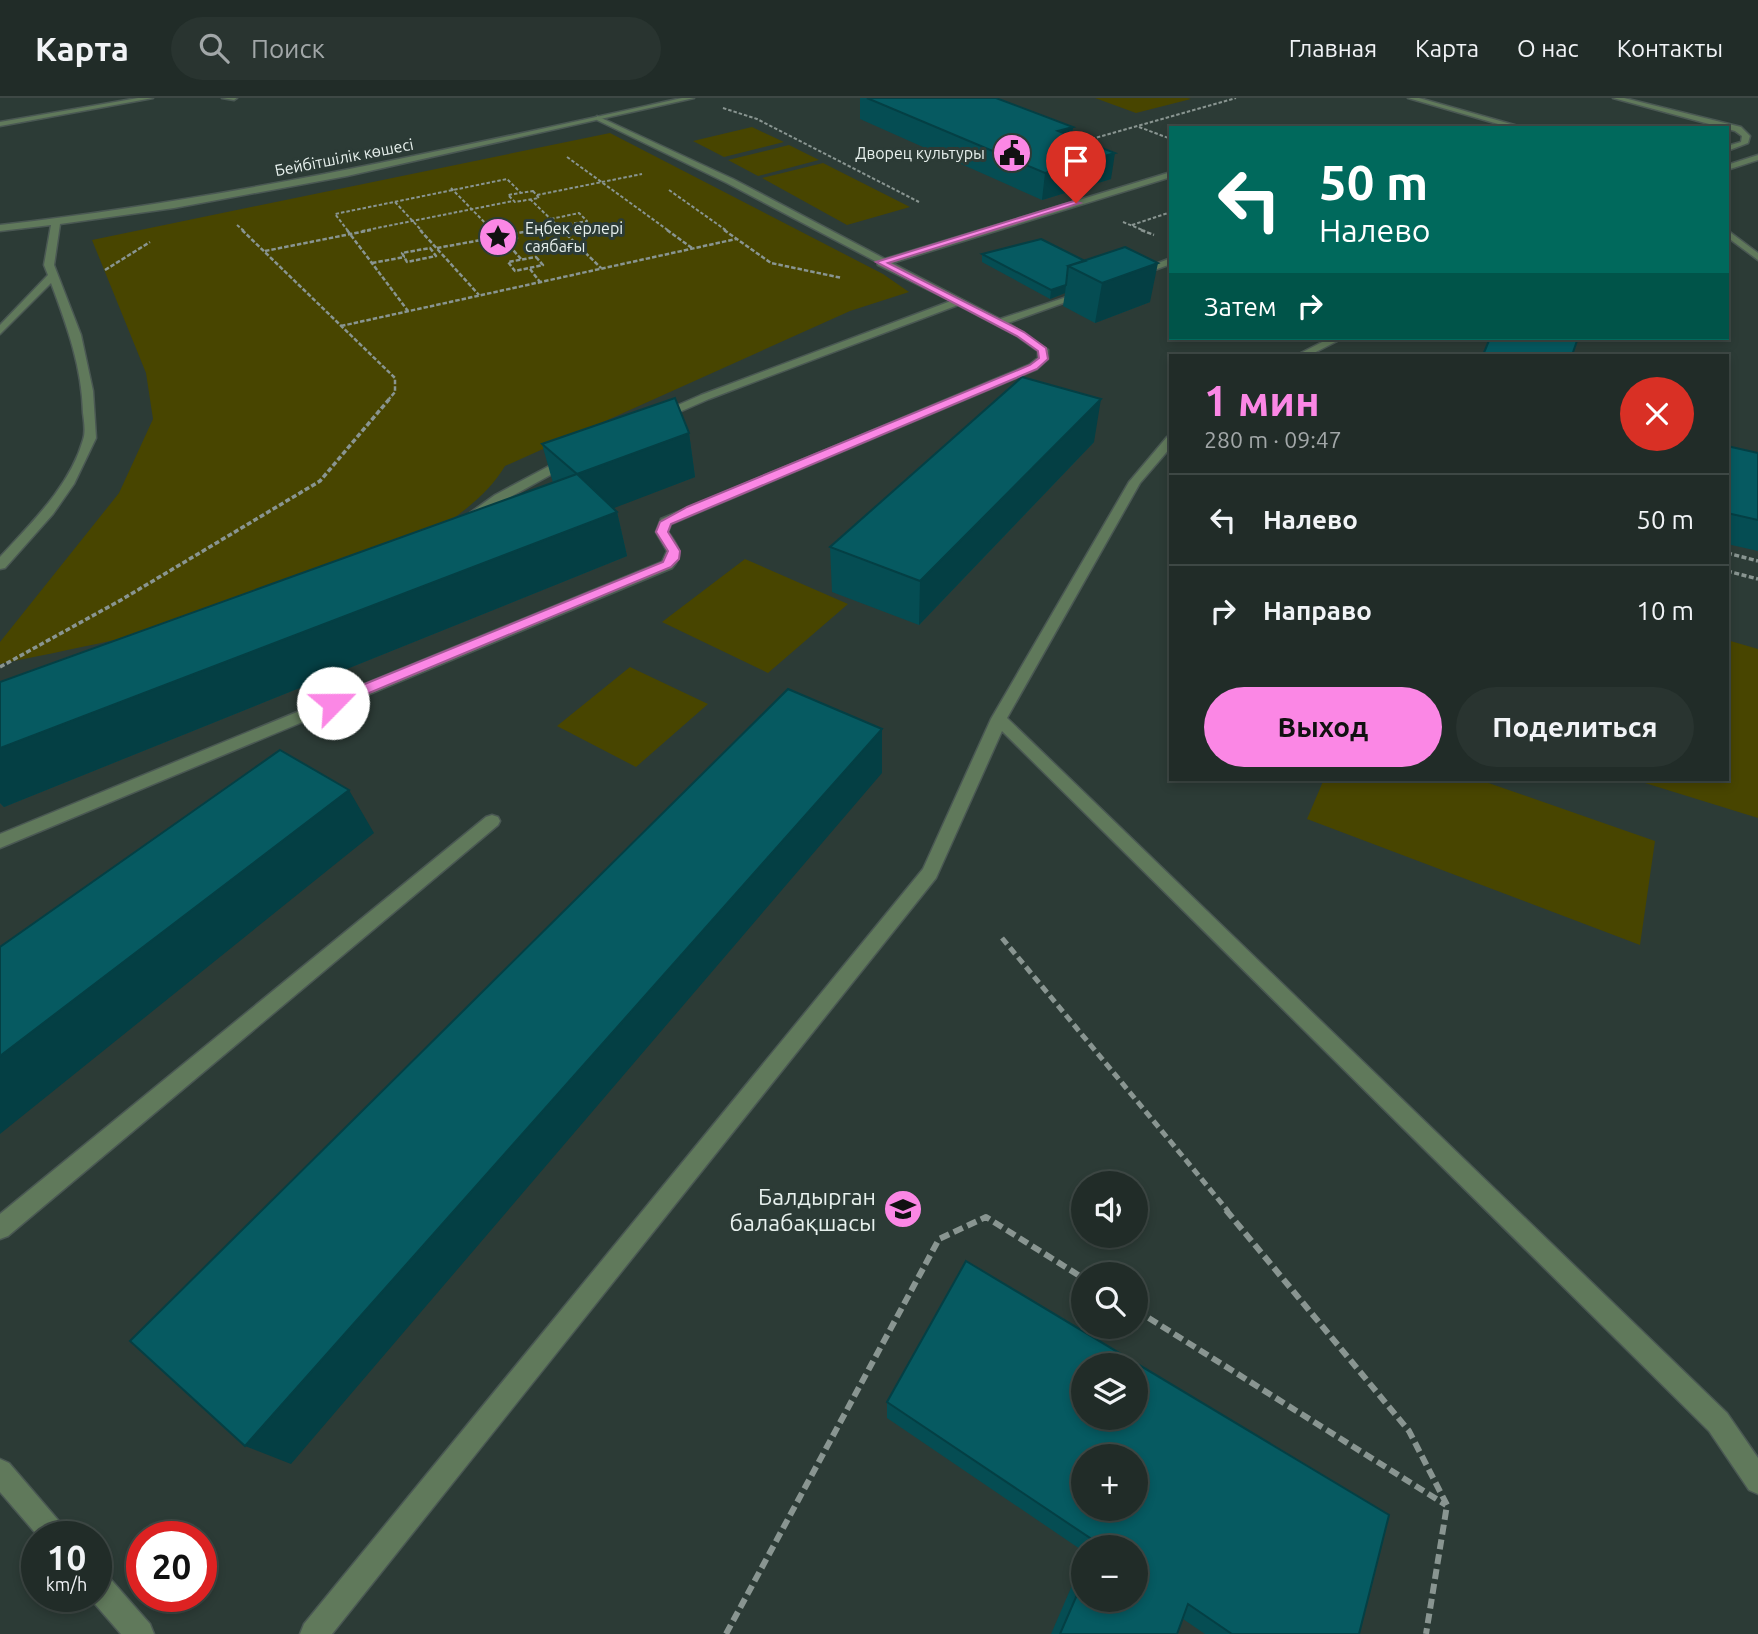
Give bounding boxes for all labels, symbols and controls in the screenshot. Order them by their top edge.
search box [171,17,661,80]
icon: search [195,29,233,67]
text: Карта [35,30,129,67]
text: Поиск [251,34,325,63]
text: Главная [1289,35,1377,62]
text: Карта [1415,35,1479,62]
text: О нас [1517,35,1579,62]
text: Контакты [1617,35,1723,62]
pin [1046,131,1106,203]
public building icon: Дворец культуры [991,132,1033,174]
street label: Бейбітшілік көшесі [273,135,415,179]
icon: arrive [1057,142,1095,180]
place label: Дворец культуры [855,144,985,162]
icon: left [1204,154,1295,245]
text: 50 m [1319,154,1428,209]
text: Налево [1319,212,1431,248]
place icon: Еңбек ерлері саябағы [477,216,519,258]
place label: Еңбек ерлері саябағы [525,219,623,255]
icon: right [1291,287,1329,325]
text: Затем [1204,292,1277,321]
text: 1 мин [1204,377,1320,424]
button: close [1620,377,1694,451]
text: 280 m · 09:47 [1204,427,1342,452]
icon: left [1204,501,1242,539]
text: Налево [1263,505,1358,534]
text: 50 m [1636,505,1694,534]
icon: right [1204,592,1242,630]
text: Направо [1263,596,1372,625]
text: 10 m [1636,596,1694,625]
position arrow [296,666,370,740]
button: Выход [1204,687,1442,767]
button: Поделиться [1456,687,1694,767]
map controls [1071,1171,1148,1612]
button: sound [1071,1171,1148,1248]
place label: Балдырган балабақшасы [730,1184,876,1235]
school or university icon: Балдырган балабақшасы [882,1188,924,1230]
button: search [1071,1262,1148,1339]
button: layers [1071,1353,1148,1430]
button: + [1071,1444,1148,1521]
speed limit sign: 20 [126,1521,217,1612]
button: − [1071,1535,1148,1612]
text: 10 [47,1537,86,1577]
text: km/h [46,1574,87,1594]

